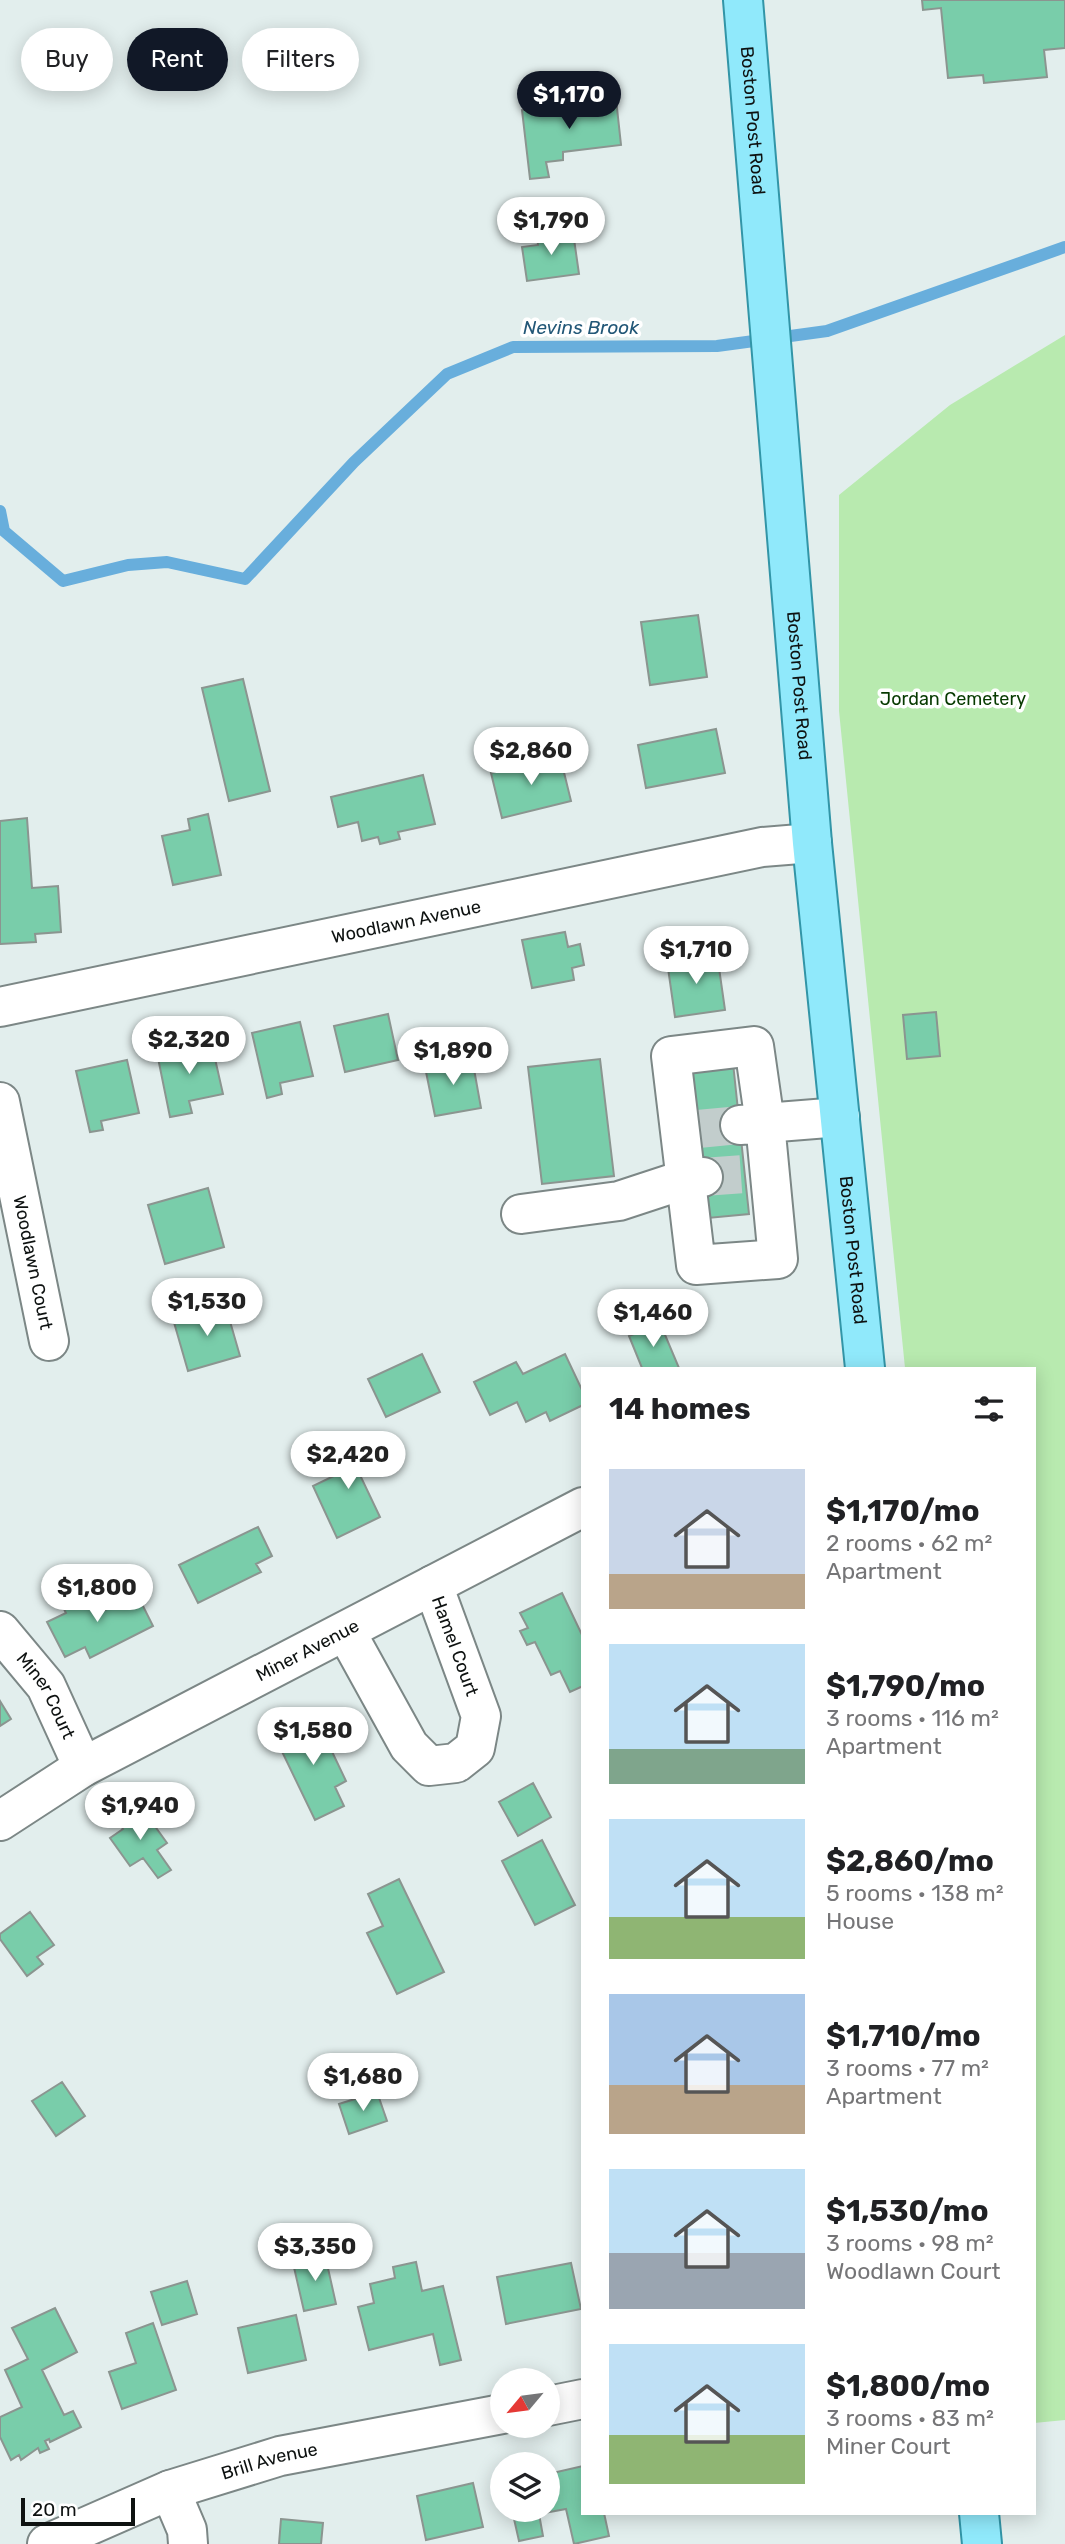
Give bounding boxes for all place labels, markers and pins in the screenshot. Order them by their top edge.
pin: $1,170 [512,72,626,131]
pin: $1,790 [494,198,608,257]
pin: $2,860 [474,728,588,787]
pin: $1,710 [639,926,753,986]
pin: $2,320 [132,1016,246,1076]
pin: $1,890 [396,1028,510,1087]
pin: $1,530 [150,1278,264,1338]
pin: $1,460 [596,1290,710,1349]
pin: $2,420 [291,1432,405,1491]
pin: $1,800 [40,1564,154,1624]
pin: $1,580 [256,1708,370,1767]
pin: $1,940 [83,1783,197,1842]
pin: $1,680 [306,2054,420,2113]
pin: $3,350 [258,2224,372,2283]

